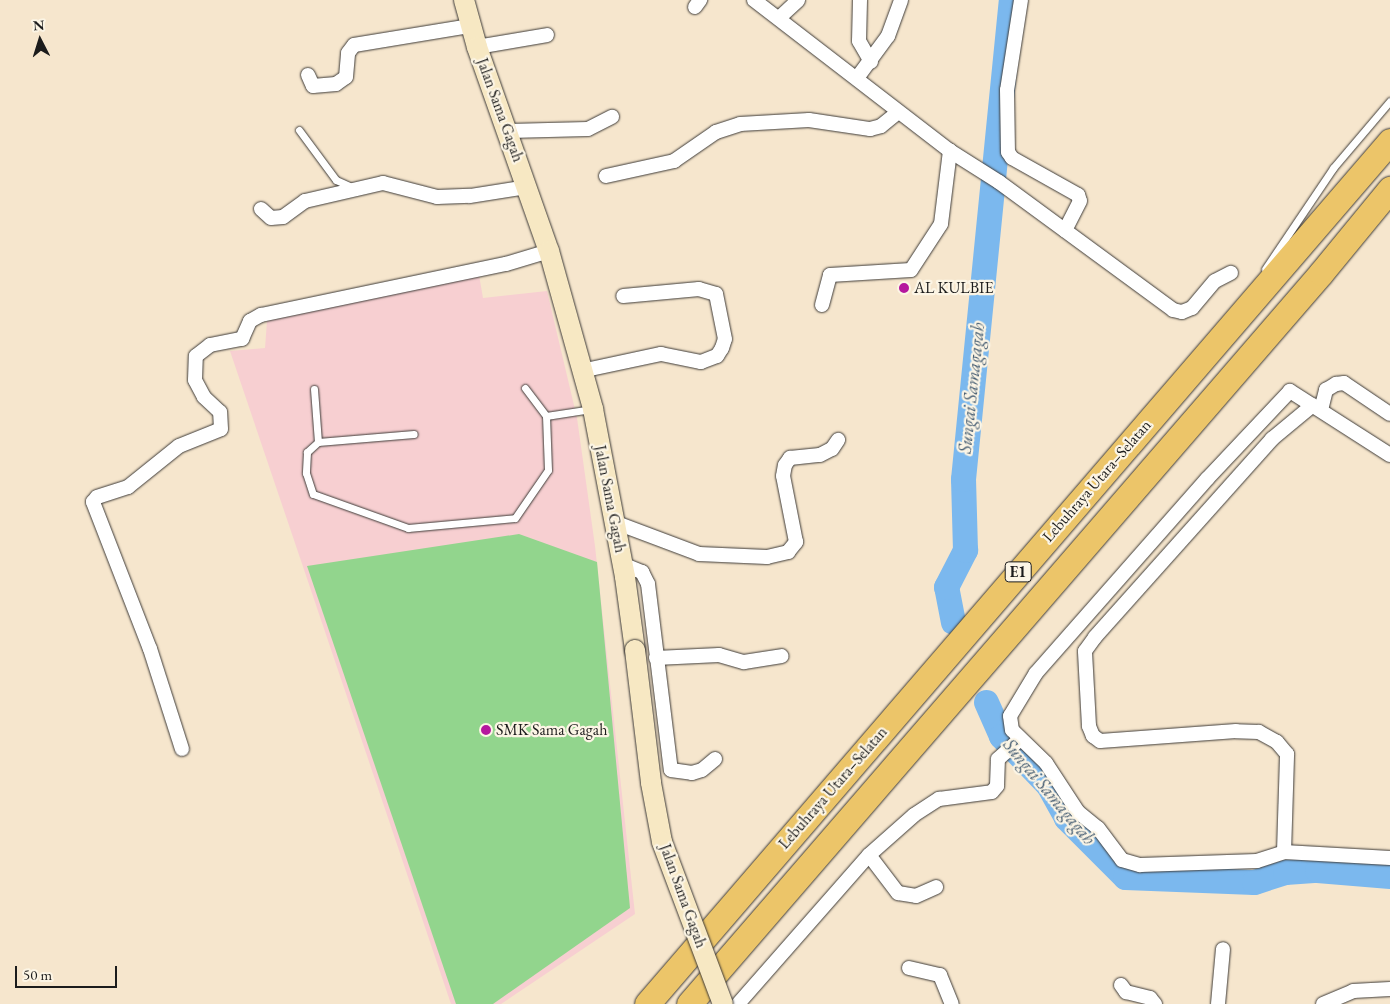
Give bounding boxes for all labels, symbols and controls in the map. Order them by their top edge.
north arrow [15,15,65,65]
text: N [32,16,45,35]
street label: Jalan Sama Gagah [472,55,528,165]
place label: AL KULBIE [914,278,994,298]
marker: AL KULBIE [898,282,910,294]
water label: Sungai Samagagah [954,321,990,455]
street label: Lebuhraya Utara–Selatan [1039,416,1155,546]
street label: Jalan Sama Gagah [590,444,630,554]
road number: E1 [1004,560,1032,584]
place label: SMK Sama Gagah [496,720,607,740]
street label: Lebuhraya Utara–Selatan [775,723,891,853]
marker: SMK Sama Gagah [480,724,492,736]
water label: Sungai Samagagah [998,735,1100,849]
street label: Jalan Sama Gagah [655,841,711,951]
scale bar [18,956,120,988]
text: 50 m [23,965,52,984]

